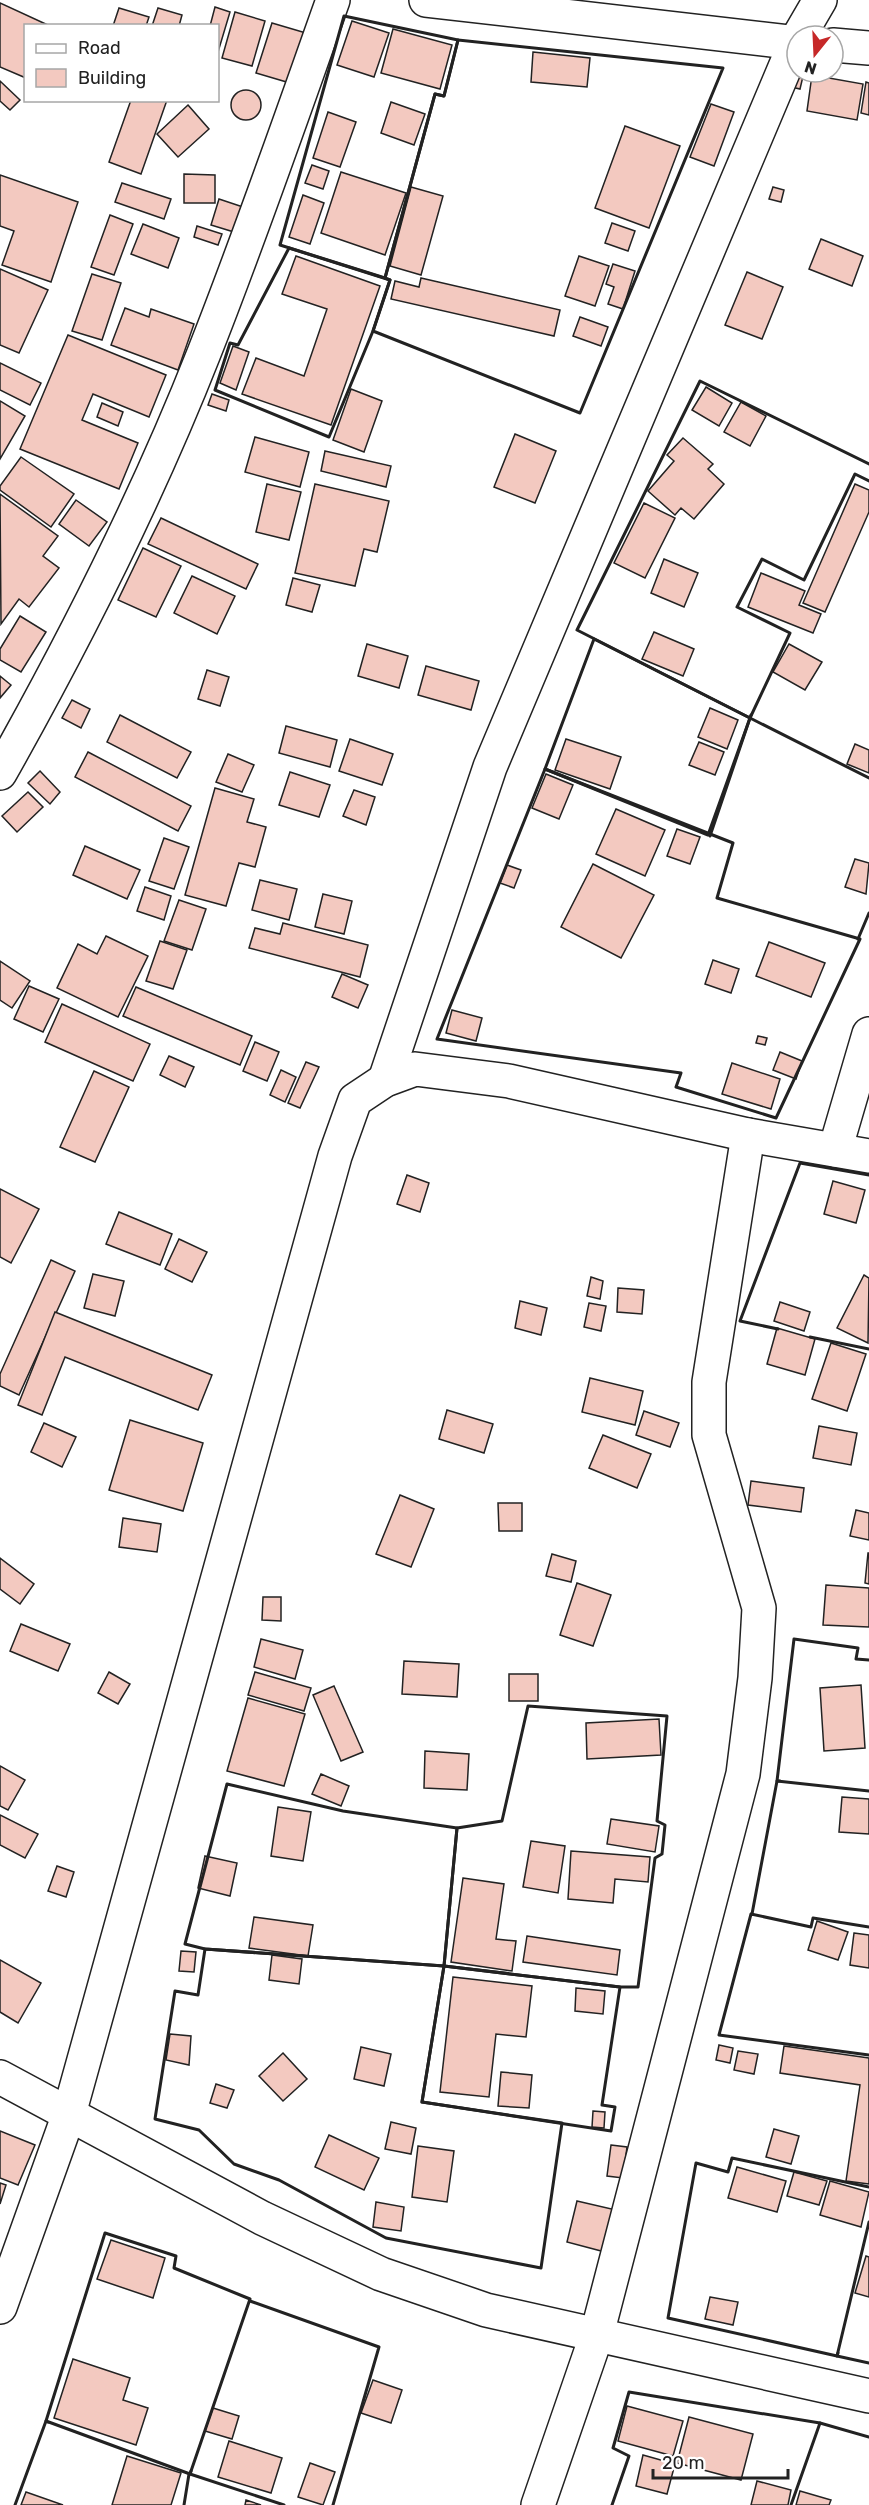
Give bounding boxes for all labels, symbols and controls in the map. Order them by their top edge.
legend [24,24,219,102]
north arrow [785,24,845,84]
text: Road [78,37,121,59]
text: N [802,57,819,79]
text: Building [78,67,146,89]
scale bar [653,2442,788,2480]
text: 20 m [662,2452,704,2474]

